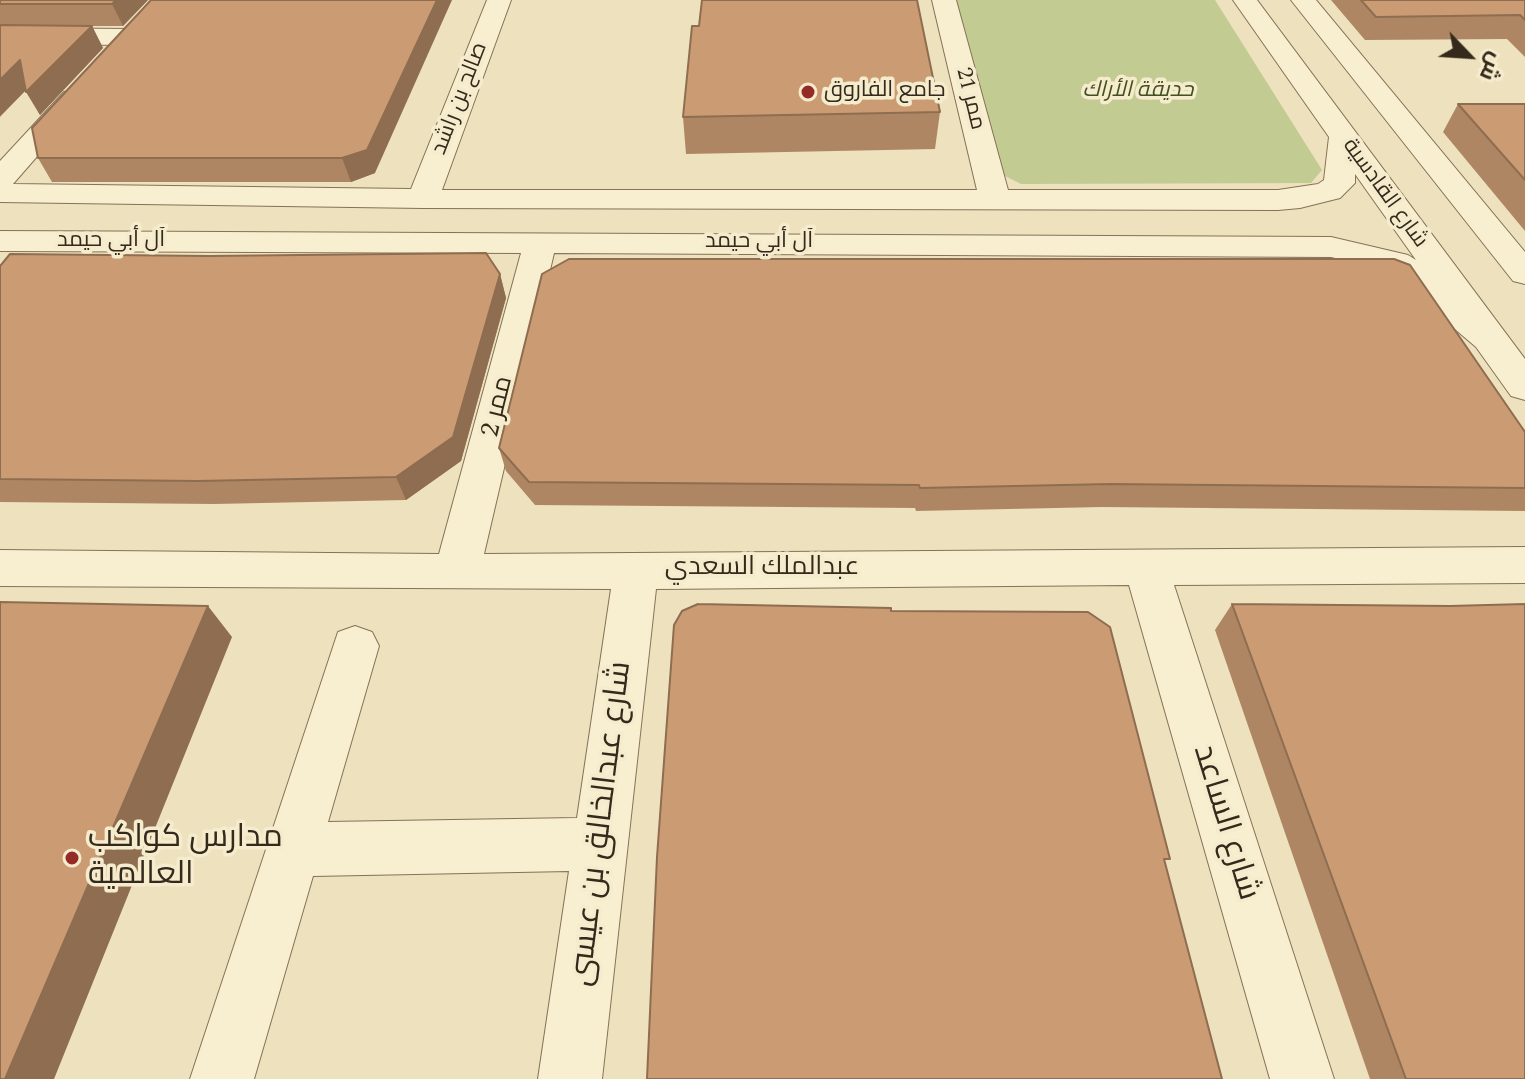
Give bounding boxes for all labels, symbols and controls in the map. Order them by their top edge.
north arrow [1429,16,1509,96]
street label: صالح بن راشد [427,39,495,159]
text: ش [1470,47,1512,86]
street label: ممر 21 [949,65,989,133]
place label: جامع الفاروق [824,79,945,105]
park label: حديقة الأراك [1083,79,1193,105]
marker: جامع الفاروق [799,83,817,101]
street label: شارع القادسية [1336,134,1432,254]
street label: آل أبي حيمد [57,229,165,255]
street label: آل أبي حيمد [705,230,813,256]
street label: ممر 2 [476,373,522,441]
street label: عبدالملك السعدي [665,553,859,585]
street label: شارع عبدالخالق بن عيسى [564,659,642,989]
street label: شارع الساعد [1182,741,1266,905]
place label: مدارس كواكب العالمية [88,821,283,896]
marker: مدارس كواكب العالمية [63,849,81,867]

